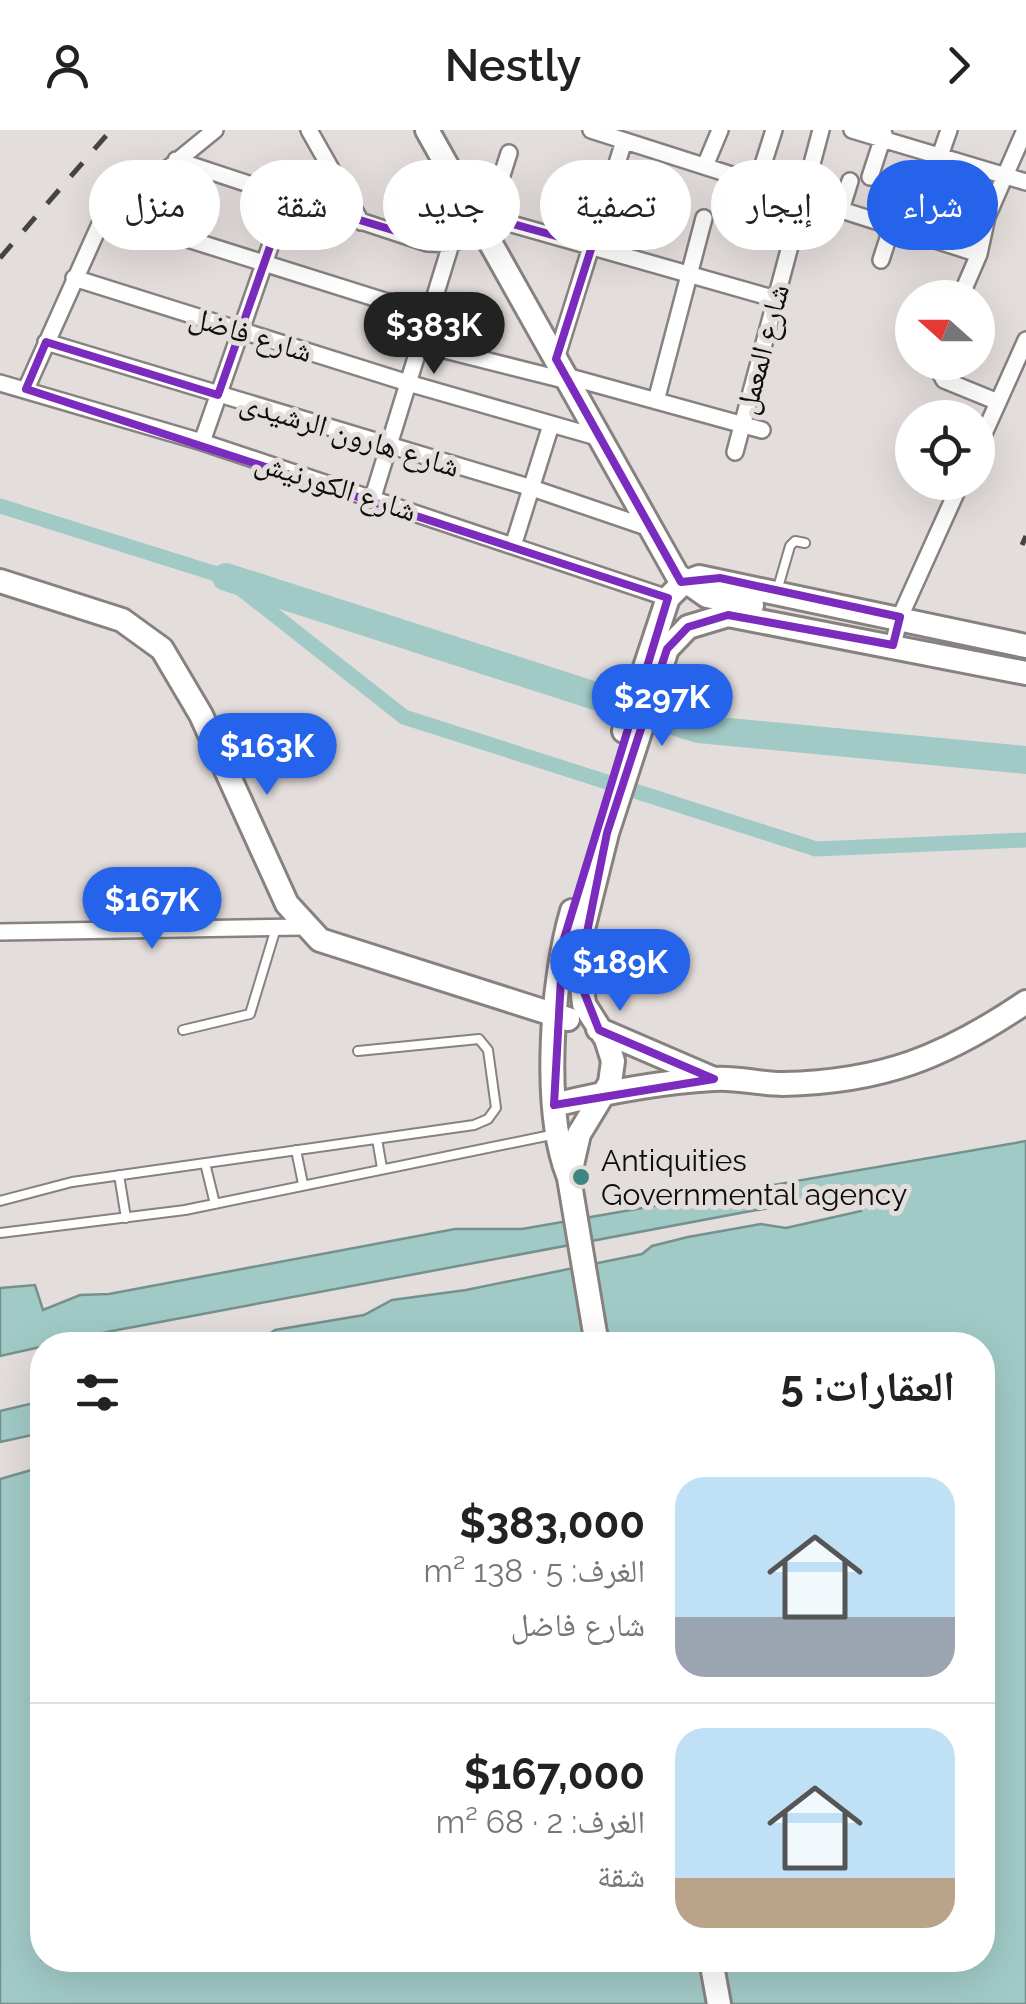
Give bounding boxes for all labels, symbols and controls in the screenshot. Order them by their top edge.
icon: person [40,38,95,93]
icon: forward [931,38,986,93]
text: Nestly [445,39,581,92]
chip: منزل [89,160,220,250]
chip: شقة [240,160,363,250]
chip: جديد [383,160,520,250]
chip: تصفية [540,160,691,250]
chip: إيجار [711,160,847,250]
chip: شراء [867,160,998,250]
street label: شارع المعمل [728,280,798,418]
north arrow [895,280,995,380]
map controls [895,280,995,500]
pin: $383K [364,292,504,377]
street label: شارع فاضل [185,299,316,371]
text: $383K [386,306,482,343]
street label: شارع هارون الرشيدى [236,384,464,486]
button: locate [895,400,995,500]
street label: شارع الكورنيش [250,444,421,530]
pin: $297K [592,664,732,749]
text: $297K [614,678,710,715]
pin: $163K [197,713,337,798]
text: $163K [220,727,314,764]
pin: $167K [82,867,222,952]
text: $167K [105,881,199,918]
pin: $189K [550,929,690,1014]
text: $189K [572,943,668,980]
place label: Antiquities Governmental agency [601,1143,907,1212]
marker: Antiquities Governmental agency [570,1166,592,1188]
text: العقارات: 5 [780,1362,955,1411]
icon: filters [70,1365,125,1420]
text: $383,000 [459,1499,645,1548]
icon: home [755,1517,875,1637]
text: الغرف: 5 · 138 m² [424,1552,645,1589]
text: شارع فاضل [510,1606,645,1643]
text: $167,000 [464,1750,645,1799]
icon: home [755,1768,875,1888]
text: الغرف: 2 · 68 m² [436,1803,645,1840]
text: شقة [597,1857,645,1894]

